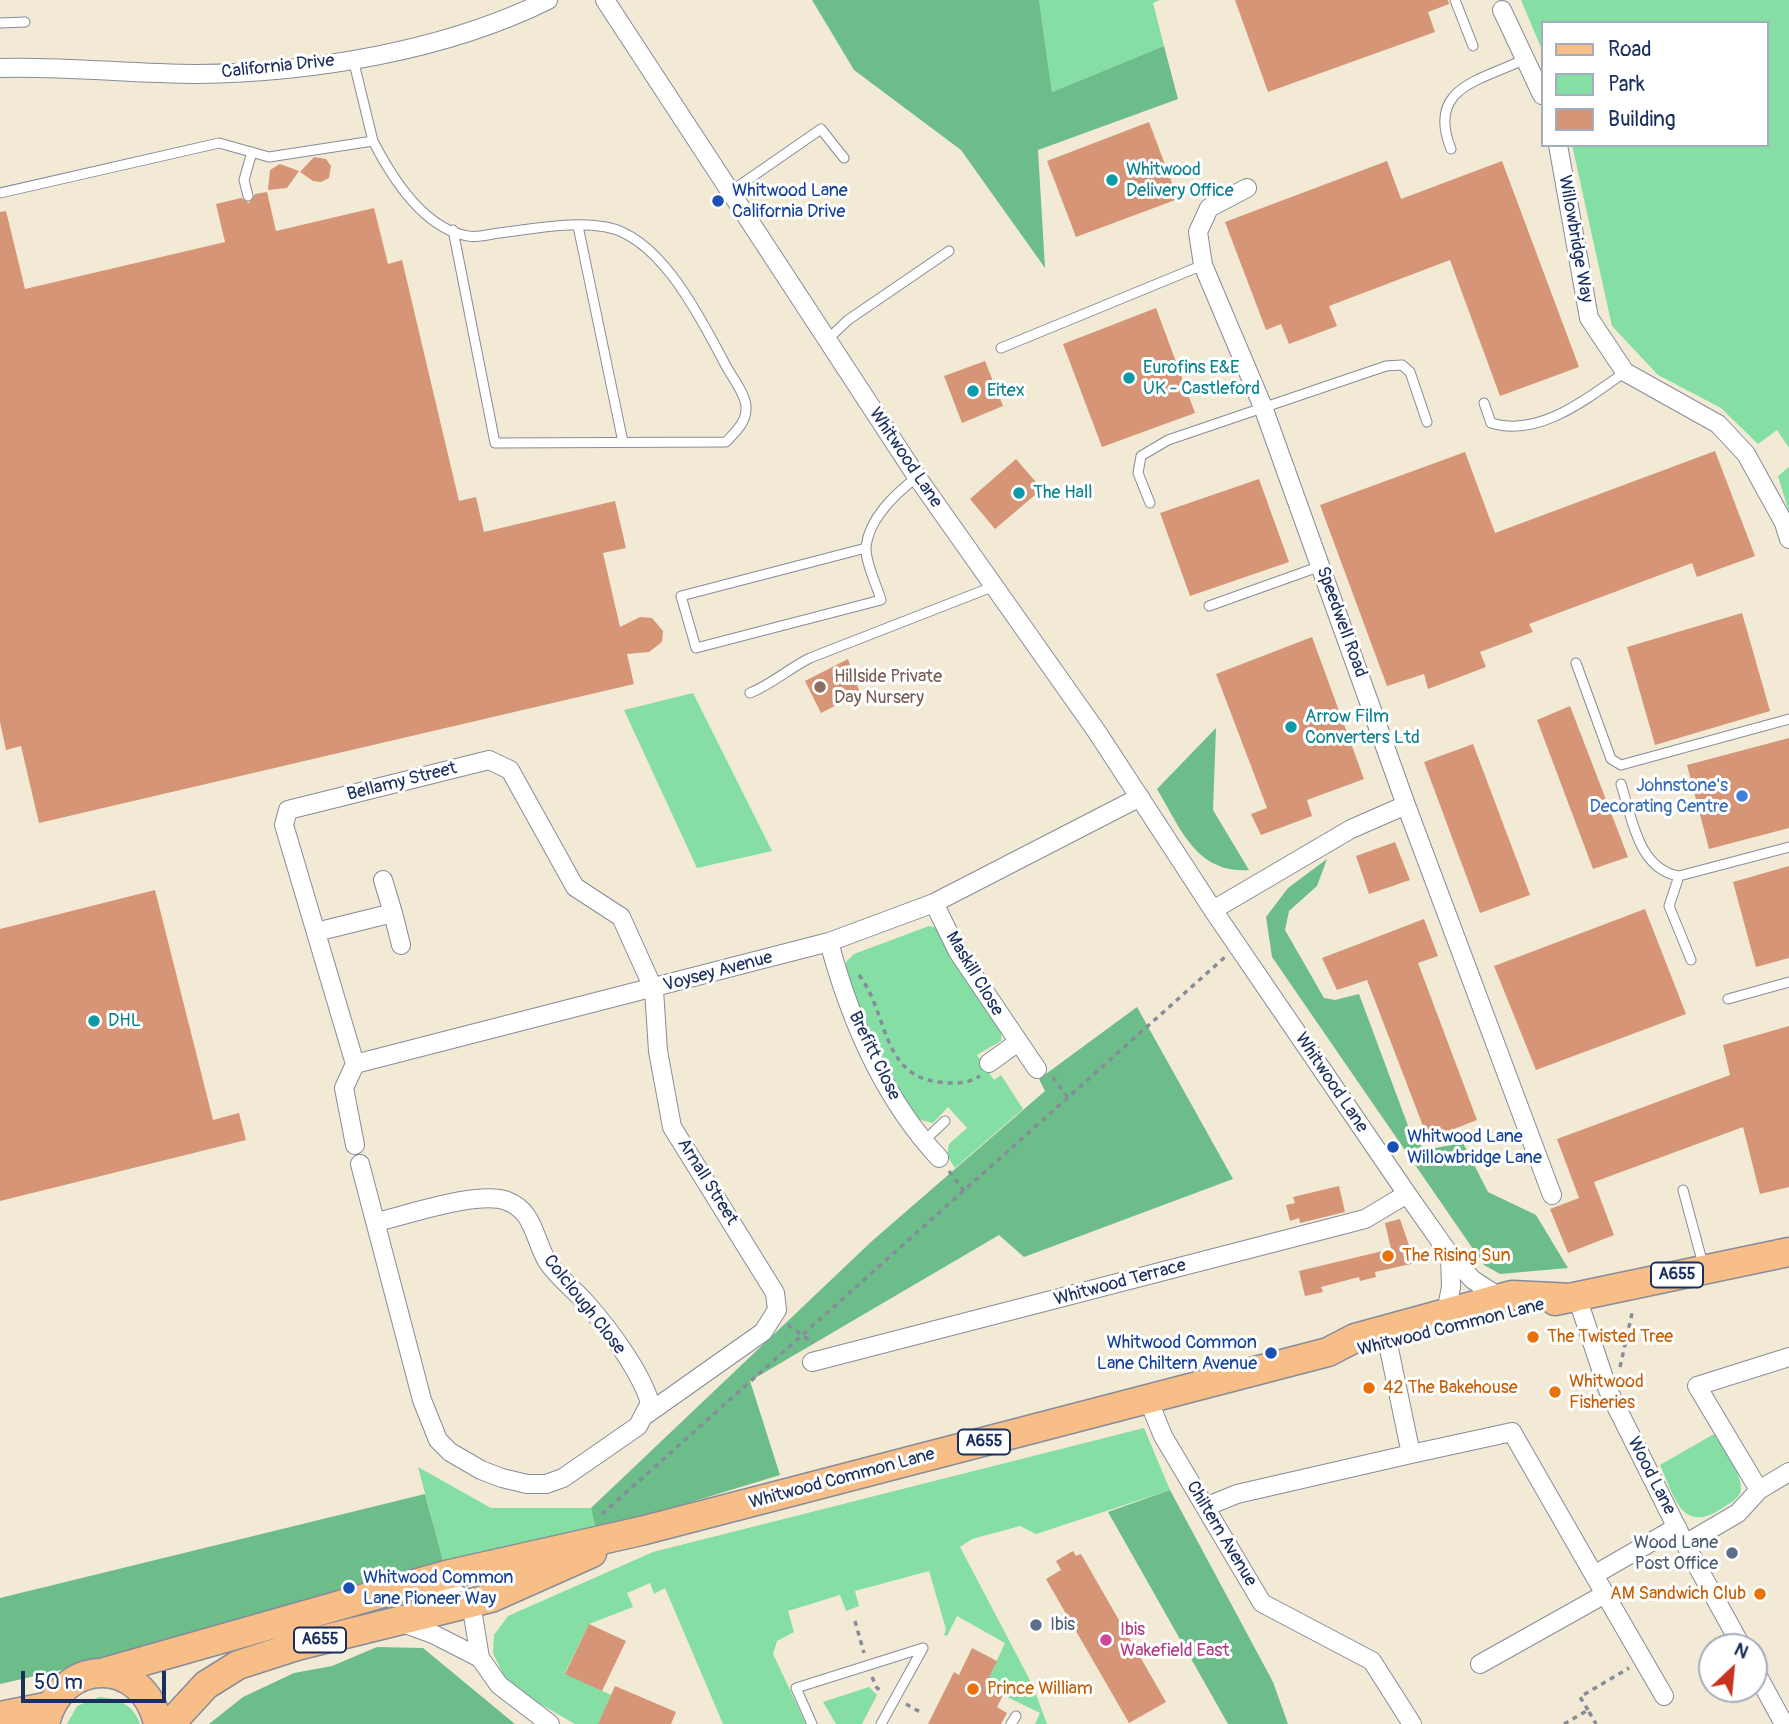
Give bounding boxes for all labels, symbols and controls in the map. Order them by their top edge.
legend [1540,21,1768,147]
text: Road [1608,36,1652,63]
street label: California Drive [220,50,336,84]
text: Park [1608,71,1645,98]
text: Building [1608,106,1675,133]
place label: Whitwood Delivery Office [1126,159,1234,202]
marker: Whitwood Delivery Office [1104,172,1120,188]
street label: Willowbridge Way [1553,174,1597,304]
place label: Whitwood Lane California Drive [732,180,848,222]
marker: Whitwood Lane California Drive [710,193,726,209]
place label: Eurofins E&E UK - Castleford [1143,357,1260,400]
marker: Eurofins E&E UK - Castleford [1121,370,1137,386]
place label: Eitex [987,380,1025,402]
marker: Eitex [965,383,981,399]
street label: Whitwood Lane [864,404,946,512]
place label: The Hall [1033,482,1093,504]
marker: The Hall [1011,485,1027,501]
street label: Speedwell Road [1311,564,1371,680]
place label: Hillside Private Day Nursery [834,666,942,708]
marker: Hillside Private Day Nursery [812,679,828,695]
place label: Arrow Film Converters Ltd [1305,706,1420,748]
marker: Arrow Film Converters Ltd [1283,719,1299,735]
street label: Bellamy Street [345,758,459,806]
place label: Johnstone's Decorating Centre [1590,775,1728,818]
marker: Johnstone's Decorating Centre [1734,788,1750,804]
street label: Maskill Close [940,928,1008,1020]
street label: Voysey Avenue [661,947,775,997]
street label: Brefitt Close [843,1008,905,1104]
place label: DHL [108,1010,141,1032]
marker: DHL [86,1013,102,1029]
street label: Whitwood Lane [1290,1029,1372,1137]
place label: Whitwood Lane Willowbridge Lane [1407,1126,1542,1168]
street label: Arnall Street [672,1135,742,1229]
marker: Whitwood Lane Willowbridge Lane [1385,1139,1401,1155]
place label: The Rising Sun [1402,1245,1511,1267]
marker: The Rising Sun [1380,1248,1396,1264]
street label: Colclough Close [538,1251,630,1359]
street label: Whitwood Terrace [1052,1255,1188,1311]
road number: A655 [1651,1262,1703,1288]
street label: Whitwood Common Lane [1355,1294,1547,1362]
place label: The Twisted Tree [1547,1326,1673,1348]
marker: The Twisted Tree [1525,1329,1541,1345]
place label: Whitwood Common Lane Chiltern Avenue [1097,1332,1257,1374]
marker: Whitwood Common Lane Chiltern Avenue [1263,1345,1279,1361]
place label: Whitwood Fisheries [1569,1371,1644,1414]
place label: 42 The Bakehouse [1383,1377,1518,1399]
marker: 42 The Bakehouse [1361,1380,1377,1396]
marker: Whitwood Fisheries [1547,1384,1563,1400]
road number: A655 [958,1430,1010,1454]
street label: Wood Lane [1622,1433,1680,1519]
street label: Whitwood Common Lane [747,1444,937,1514]
street label: Chiltern Avenue [1181,1477,1261,1591]
place label: Wood Lane Post Office [1634,1532,1718,1574]
marker: Wood Lane Post Office [1724,1545,1740,1561]
place label: Whitwood Common Lane Pioneer Way [363,1567,514,1610]
marker: Whitwood Common Lane Pioneer Way [341,1580,357,1596]
place label: AM Sandwich Club [1610,1583,1746,1605]
marker: AM Sandwich Club [1752,1586,1768,1602]
place label: Ibis [1050,1614,1075,1636]
marker: Ibis [1028,1617,1044,1633]
place label: Ibis Wakefield East [1120,1619,1230,1662]
road number: A655 [294,1628,346,1652]
marker: Ibis Wakefield East [1098,1632,1114,1648]
north arrow [1698,1633,1768,1703]
text: N [1730,1637,1752,1665]
scale bar [24,1658,170,1702]
text: 50 m [34,1669,83,1696]
place label: Prince William [987,1678,1093,1700]
marker: Prince William [965,1681,981,1697]

